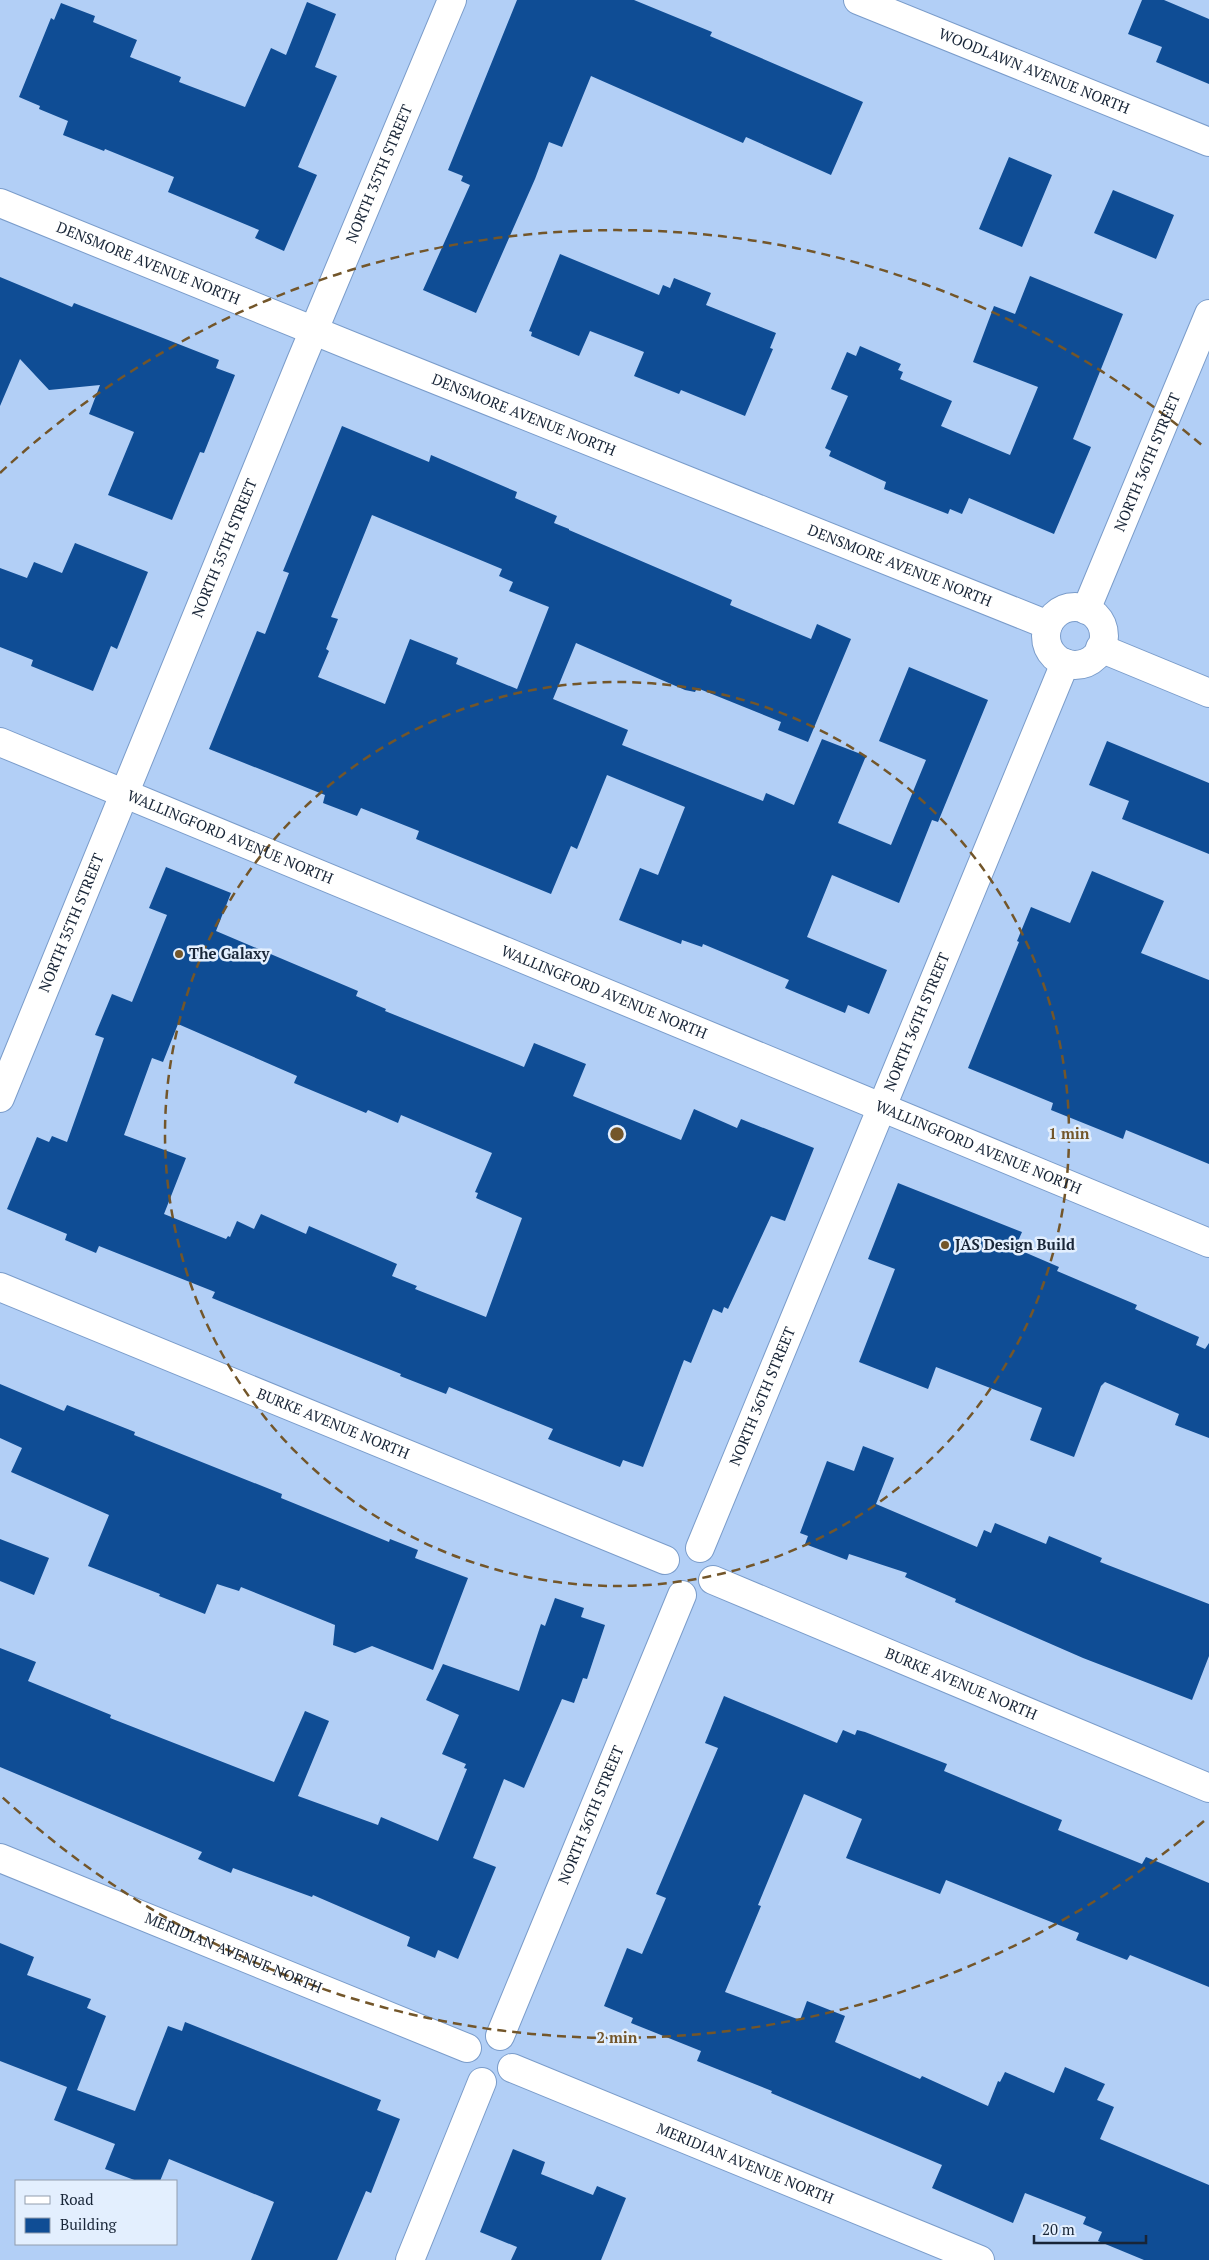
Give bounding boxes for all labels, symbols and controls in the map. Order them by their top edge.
street label: WOODLAWN AVENUE NORTH [936,23,1133,118]
street label: NORTH 35TH STREET [341,101,416,246]
street label: DENSMORE AVENUE NORTH [54,216,243,309]
street label: DENSMORE AVENUE NORTH [429,368,619,460]
street label: NORTH 36TH STREET [1109,390,1184,534]
street label: NORTH 35TH STREET [186,475,261,620]
street label: DENSMORE AVENUE NORTH [805,519,995,611]
street label: WALLINGFORD AVENUE NORTH [124,785,336,888]
street label: NORTH 35TH STREET [33,850,108,995]
street label: WALLINGFORD AVENUE NORTH [499,940,711,1043]
place label: The Galaxy [189,943,270,963]
marker: The Galaxy [173,948,185,960]
street label: NORTH 36TH STREET [878,949,954,1094]
street label: WALLINGFORD AVENUE NORTH [873,1095,1085,1198]
text: 1 min [1048,1123,1090,1143]
centre of rings [608,1125,626,1143]
place label: JAS Design Build [955,1234,1075,1254]
marker: JAS Design Build [939,1239,951,1251]
street label: NORTH 36TH STREET [724,1324,799,1468]
street label: BURKE AVENUE NORTH [254,1383,413,1463]
street label: BURKE AVENUE NORTH [882,1642,1041,1724]
street label: NORTH 36TH STREET [553,1742,628,1887]
street label: MERIDIAN AVENUE NORTH [142,1907,325,1997]
text: 2 min [596,2027,638,2047]
street label: MERIDIAN AVENUE NORTH [654,2118,837,2208]
legend [15,2180,178,2245]
text: Road [60,2189,93,2209]
scale bar [1034,2212,1146,2244]
text: Building [60,2214,118,2234]
text: 20 m [1042,2219,1075,2239]

